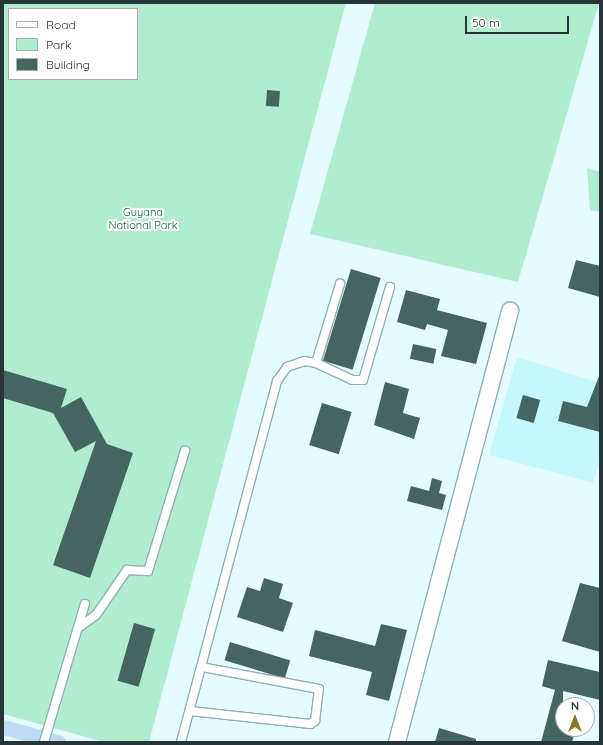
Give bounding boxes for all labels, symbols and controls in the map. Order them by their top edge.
legend [8,8,138,80]
scale bar [467,8,571,34]
text: 50 m [472,15,500,30]
text: Road [46,17,76,32]
text: Park [46,37,71,52]
text: Building [46,57,90,72]
park label: Guyana National Park [108,206,178,232]
north arrow [555,697,595,737]
text: N [571,699,579,713]

